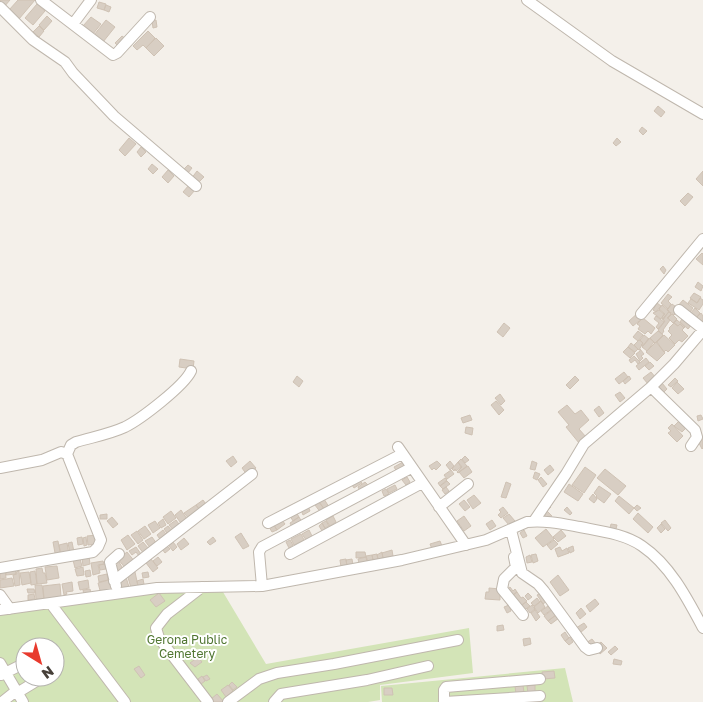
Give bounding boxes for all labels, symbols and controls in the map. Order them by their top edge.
park label: Gerona Public Cemetery [147,632,228,661]
north arrow [15,637,65,687]
text: N [39,663,57,683]

